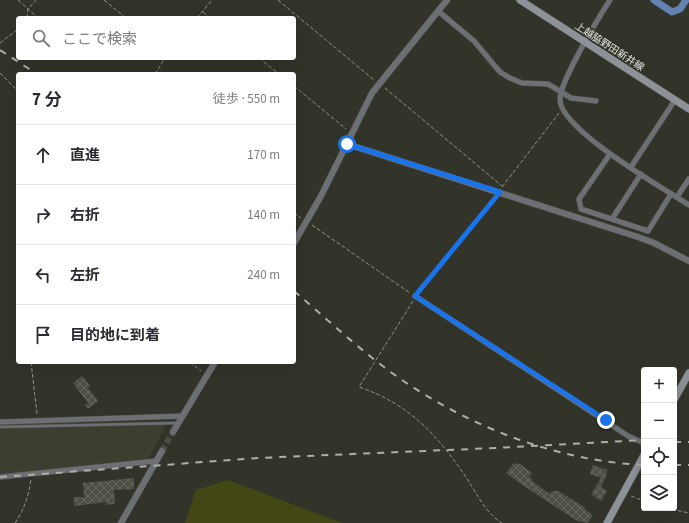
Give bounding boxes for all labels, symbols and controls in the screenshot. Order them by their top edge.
search box [16,16,296,60]
street label: 上越脇野田新井線 [572,19,647,74]
icon: search [30,27,52,49]
text: ここで検索 [62,29,137,50]
text: 7 分 [32,88,61,112]
text: 徒歩 · 550 m [213,90,280,108]
route start [338,135,356,153]
icon: ahead [32,144,54,166]
text: 直進 [70,145,100,166]
text: 170 m [247,146,280,164]
icon: right [32,204,54,226]
text: 右折 [70,205,100,226]
text: 140 m [247,206,280,224]
icon: left [32,264,54,286]
text: 左折 [70,265,100,286]
text: 240 m [247,266,280,284]
icon: arrive [32,324,54,346]
text: 目的地に到着 [70,325,160,346]
map controls [641,367,677,511]
button: + [641,367,677,403]
button: − [641,403,677,439]
route end [597,411,615,429]
button: locate [641,439,677,475]
button: layers [641,475,677,511]

